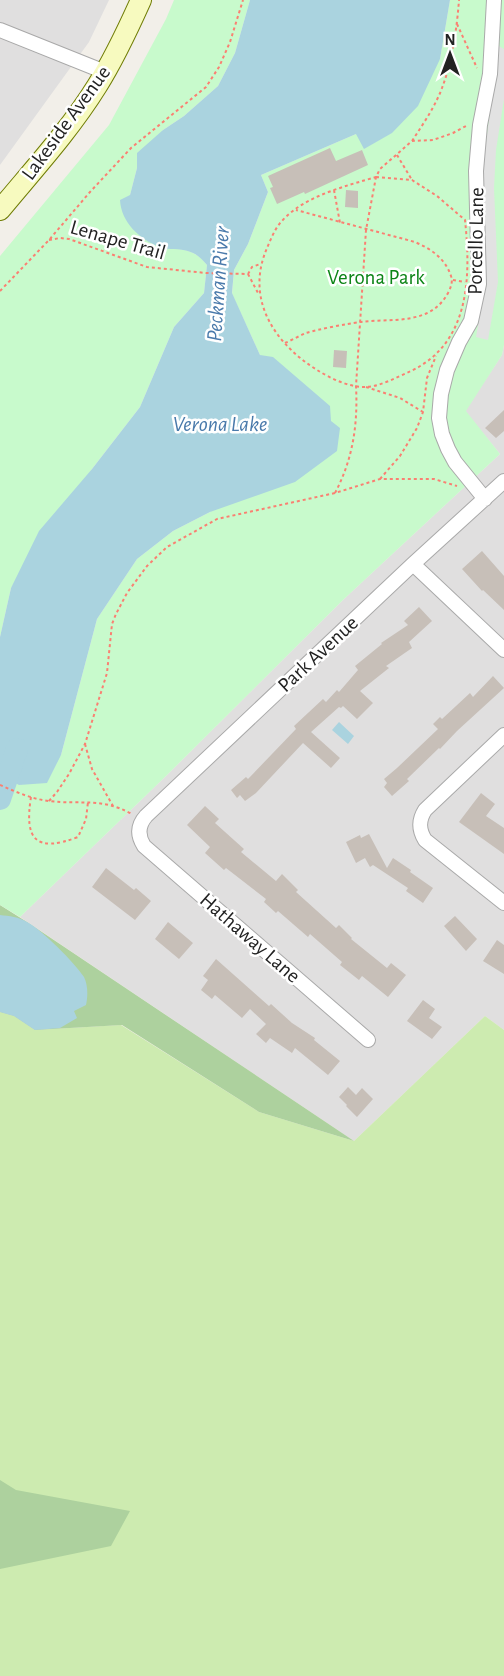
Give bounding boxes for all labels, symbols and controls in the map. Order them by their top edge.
north arrow [420,24,480,84]
text: N [444,32,456,48]
street label: Lakeside Avenue [18,62,114,184]
street label: Porcello Lane [465,187,487,295]
street label: Lenape Trail [68,216,168,264]
water label: Peckman River [203,225,233,342]
park label: Verona Park [327,267,425,288]
water label: Verona Lake [173,413,267,435]
street label: Park Avenue [274,612,362,696]
street label: Hathaway Lane [196,889,304,987]

